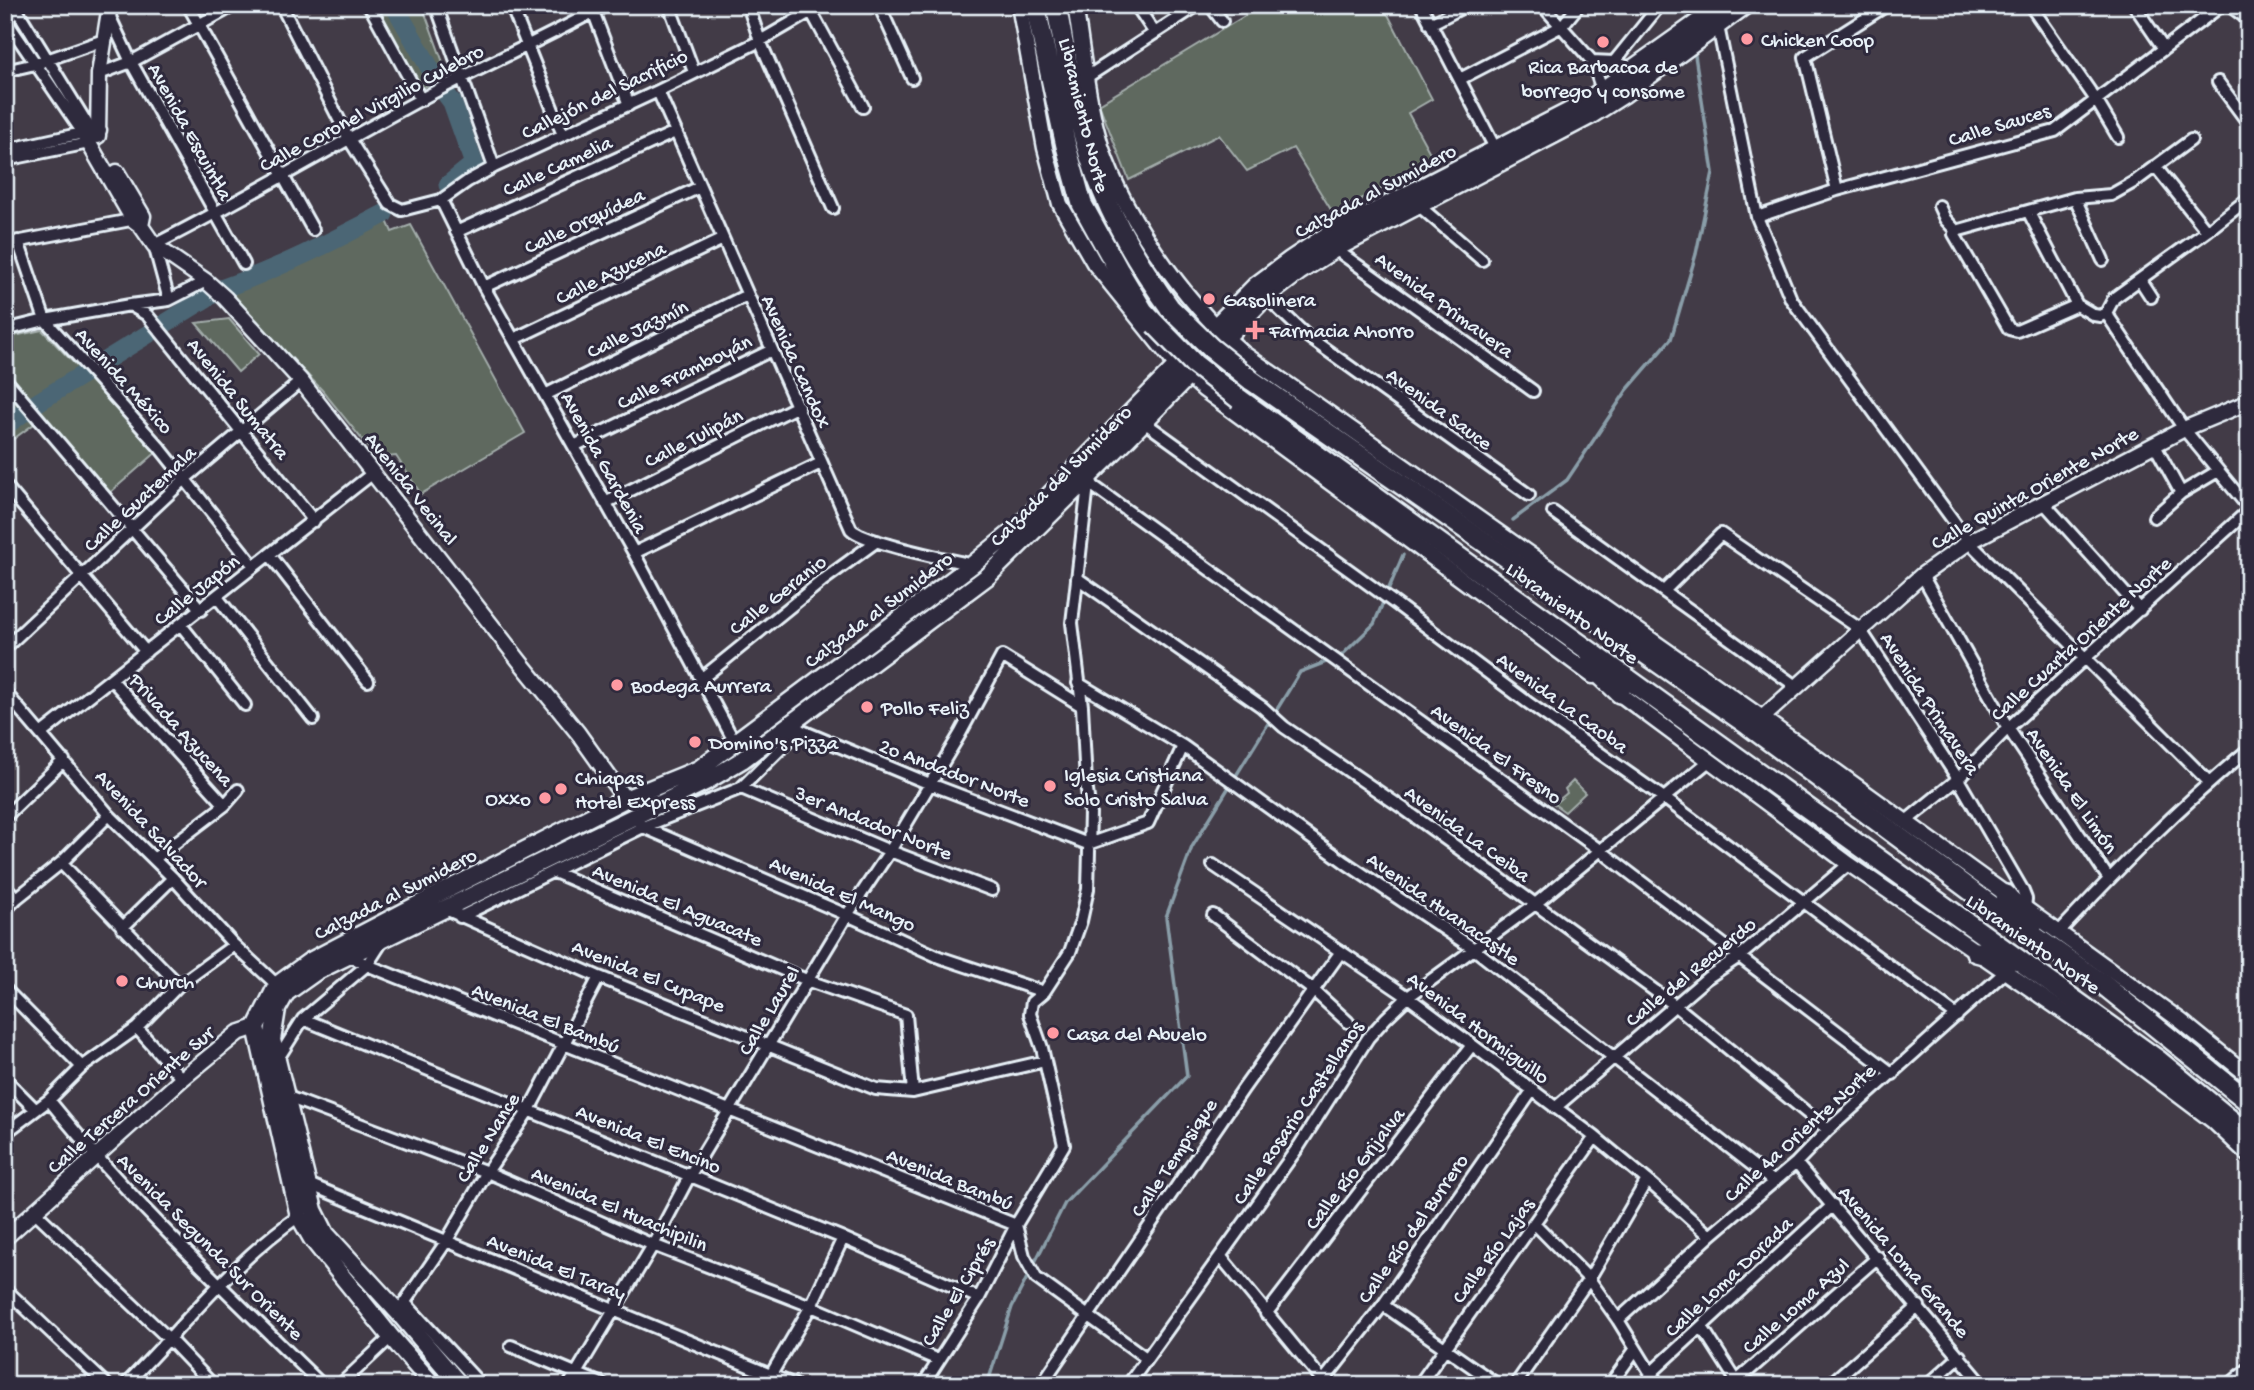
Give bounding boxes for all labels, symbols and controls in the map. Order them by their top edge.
place label: Chicken Coop [1761,30,1875,55]
marker: Chicken Coop [1739,31,1755,47]
marker: Rica Barbacoa de borrego y consome [1595,34,1611,50]
street label: Libramiento Norte [1050,36,1113,197]
street label: Calle Coronel Virgilio Culebro [256,40,489,180]
street label: Callejón del Sacrificio [518,45,693,147]
place label: Rica Barbacoa de borrego y consome [1521,57,1686,106]
street label: Avenida Escuintla [140,60,237,207]
street label: Calle Sauces [1946,100,2055,155]
street label: Calle Camelia [500,131,618,204]
street label: Calzada al Sumidero [1292,140,1462,246]
street label: Calle Orquídea [521,184,651,262]
street label: Calle Azucena [552,237,672,313]
street label: Avenida Primavera [1369,248,1518,366]
place label: Gasolinera [1223,290,1317,315]
marker: Gasolinera [1201,291,1217,307]
street label: Avenida Candox [753,292,834,433]
street label: Calle Jazmín [584,296,693,366]
place label: Farmacia Ahorro [1268,321,1414,346]
marker: Farmacia Ahorro [1247,322,1263,338]
street label: Avenida México [68,324,177,441]
street label: Calle Framboyán [614,331,757,418]
street label: Avenida Sumatra [179,334,294,467]
street label: Avenida Sauce [1380,364,1497,458]
street label: Avenida Gardenia [553,389,652,540]
street label: Calzada del Sumidero [986,401,1139,554]
street label: Calle Tulipán [641,405,748,476]
street label: Calle Quinta Oriente Norte [1928,422,2145,557]
street label: Avenida Vecinal [357,429,461,552]
street label: Calle Guatemala [80,441,204,559]
street label: Calzada al Sumidero [801,548,959,676]
street label: Calle Japón [150,550,246,633]
street label: Calle Geranio [725,551,833,643]
street label: Calle Cuarta Oriente Norte [1987,552,2179,728]
street label: Libramiento Norte [1499,558,1643,672]
street label: Avenida Primavera [1873,629,1984,782]
street label: Avenida La Caoba [1490,649,1633,762]
street label: Privada Azucena [121,669,238,794]
place label: Bodega Aurrera [630,676,773,701]
marker: Bodega Aurrera [609,677,625,693]
place label: Pollo Feliz [880,698,969,723]
marker: Pollo Feliz [859,699,875,715]
street label: Avenida El Fresno [1424,700,1566,812]
street label: Avenida El Limón [2019,724,2121,860]
place label: Domino's Pizza [707,733,840,758]
marker: Domino's Pizza [687,734,703,750]
street label: 2o Andador Norte [875,735,1034,816]
place label: Iglesia Cristiana Solo Cristo Salva [1064,765,1209,814]
street label: Avenida Salvador [88,766,212,896]
place label: Chiapas Hotel Express [575,768,696,817]
marker: Iglesia Cristiana Solo Cristo Salva [1042,778,1058,794]
marker: Chiapas Hotel Express [553,781,569,797]
street label: 3er Andador Norte [789,782,956,869]
street label: Avenida La Ceiba [1398,782,1535,891]
place label: Oxxo [485,789,531,814]
marker: Oxxo [537,790,553,806]
street label: Calzada al Sumidero [311,844,482,948]
street label: Avenida Huanacastle [1360,849,1525,974]
street label: Avenida El Mango [764,853,919,940]
street label: Avenida El Aguacate [588,860,767,955]
street label: Libramiento Norte [1960,890,2105,1002]
street label: Calle del Recuerdo [1622,913,1763,1034]
street label: Avenida El Cupape [567,936,729,1021]
street label: Calle Laurel [734,962,808,1061]
street label: Avenida Hormiguillo [1401,968,1553,1092]
place label: Church [136,972,194,997]
marker: Church [114,973,130,989]
street label: Avenida El Bambú [467,979,622,1061]
street label: Calle Rosario Castellanos [1229,1016,1372,1211]
street label: Calle Tercera Oriente Sur [44,1021,222,1181]
place label: Casa del Abuelo [1067,1024,1207,1049]
marker: Casa del Abuelo [1045,1025,1061,1041]
street label: Calle 4a Oriente Norte [1720,1059,1883,1209]
street label: Calle Nance [452,1088,528,1188]
street label: Calle Tempsique [1127,1094,1225,1223]
street label: Avenida El Encino [571,1101,724,1182]
street label: Calle Río Grijalva [1301,1103,1413,1236]
street label: Avenida Bambú [882,1145,1016,1218]
street label: Avenida Segunda Sur Oriente [110,1150,308,1348]
street label: Calle Río del Burrero [1354,1150,1476,1310]
street label: Avenida El Huachipilin [527,1163,711,1260]
street label: Avenida Loma Grande [1831,1182,1974,1346]
street label: Calle Río Lajas [1448,1193,1542,1310]
street label: Calle Loma Dorada [1661,1212,1801,1344]
street label: Avenida El Taray [482,1230,629,1309]
street label: Calle El Ciprés [918,1233,1003,1352]
street label: Calle Loma Azul [1738,1254,1856,1361]

